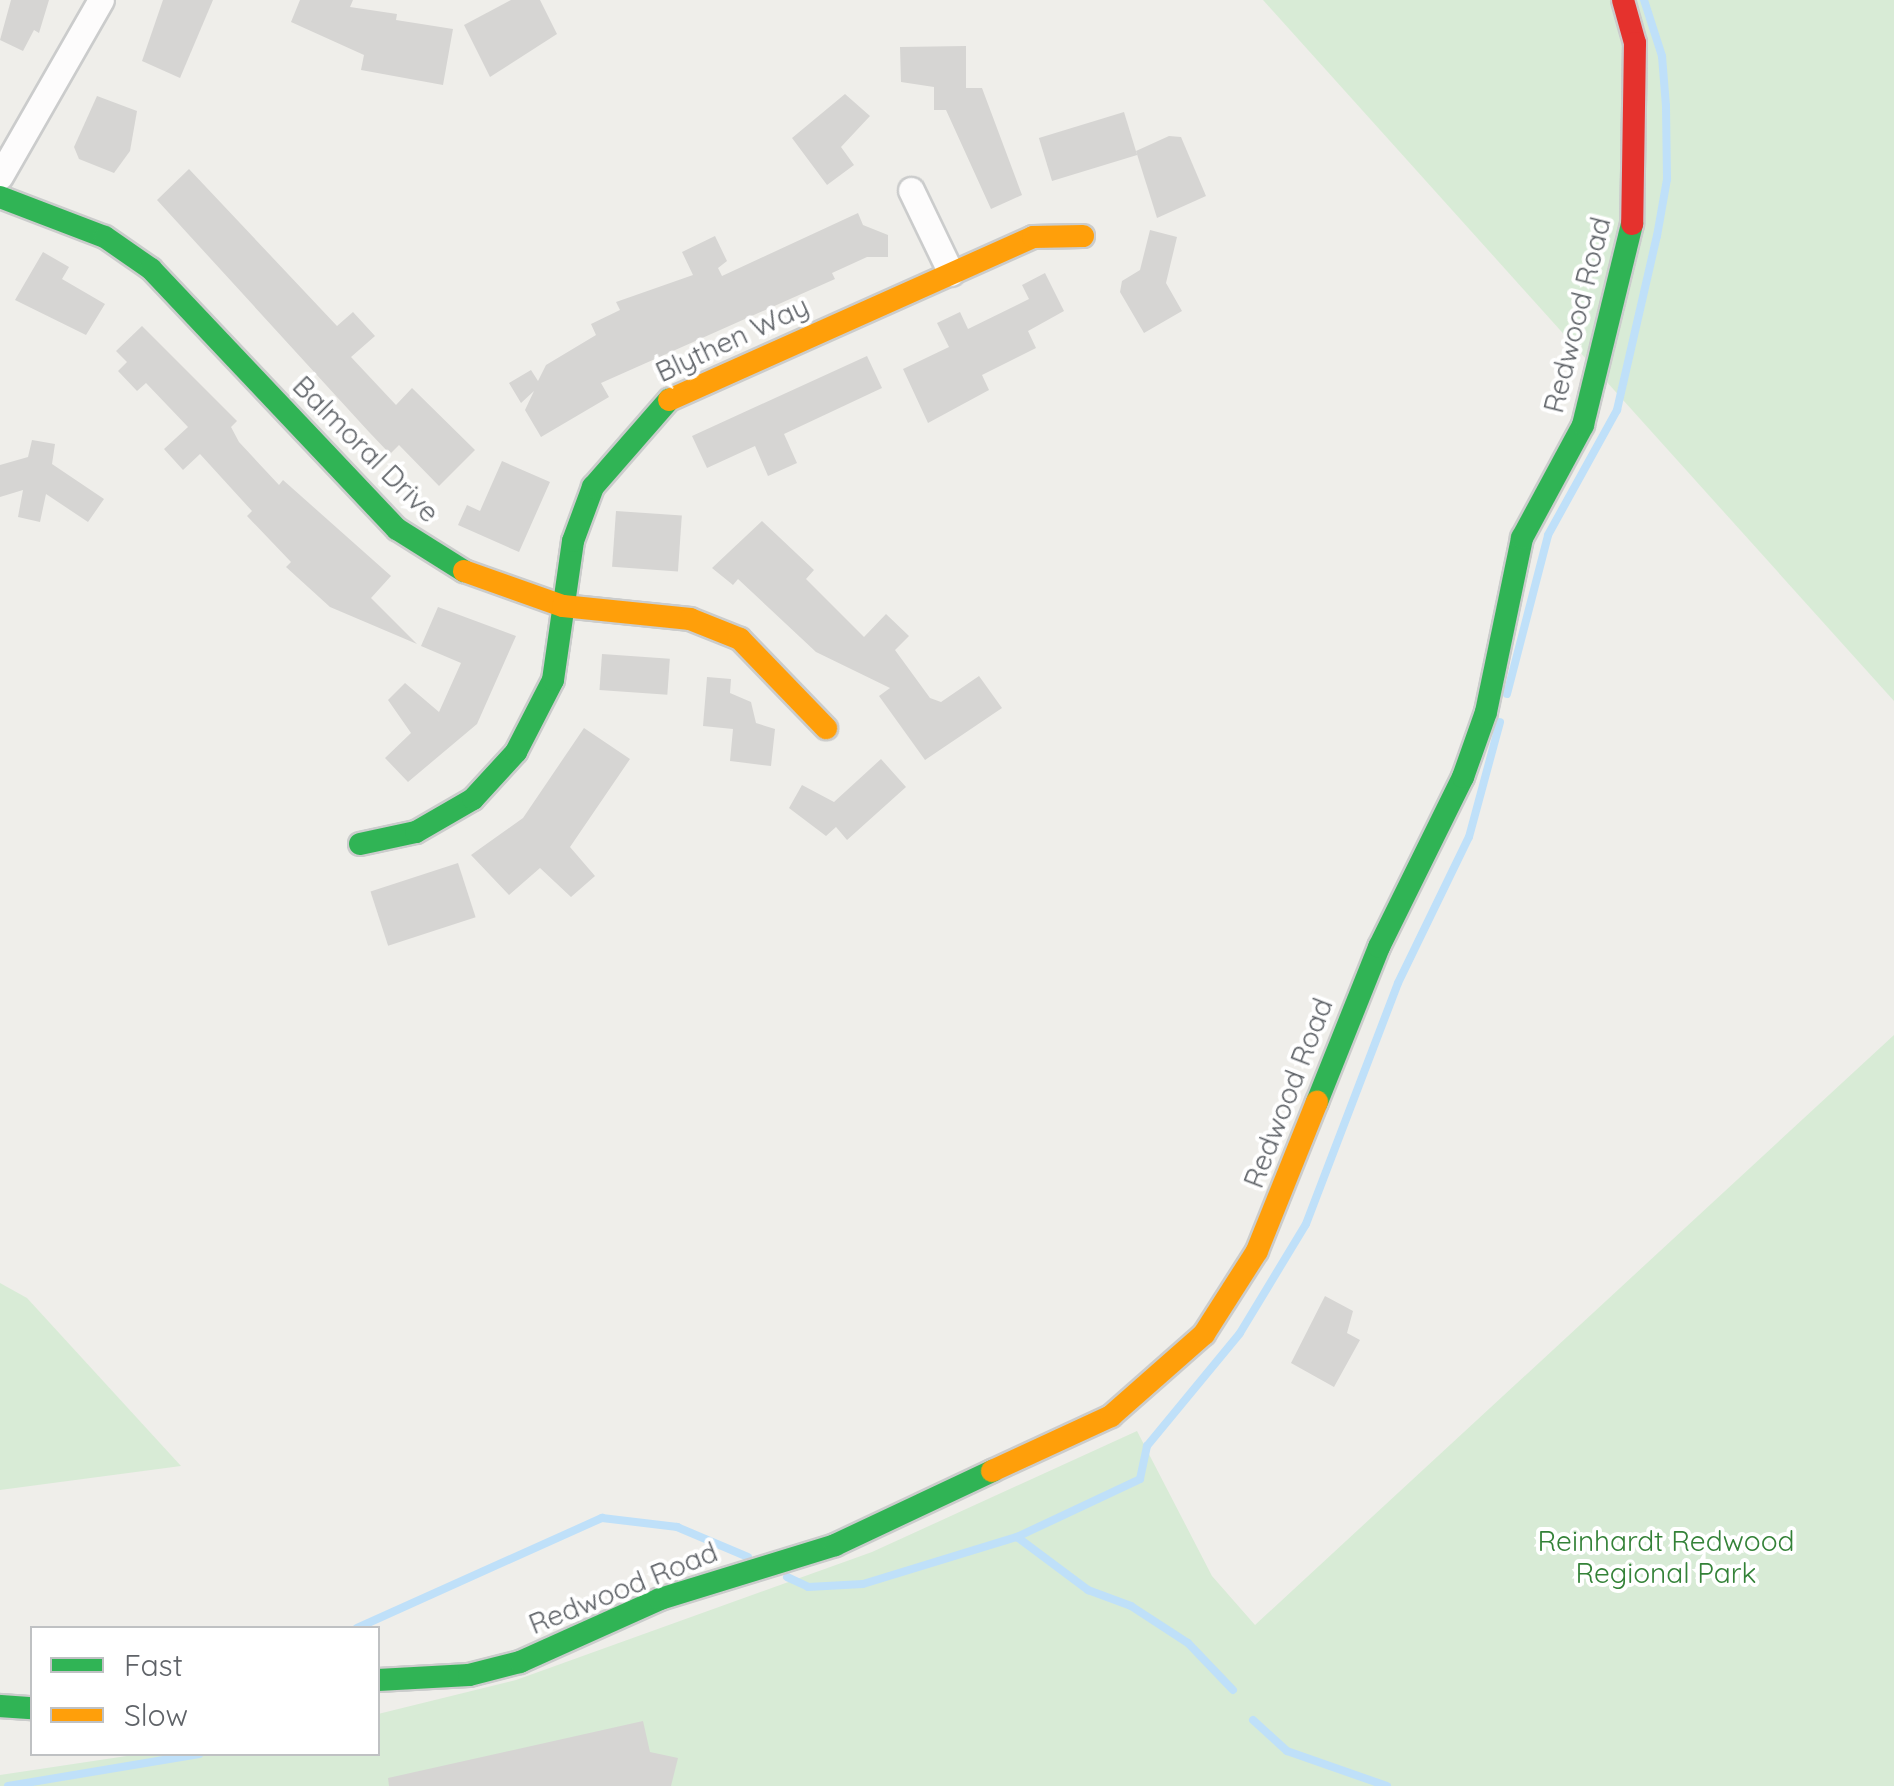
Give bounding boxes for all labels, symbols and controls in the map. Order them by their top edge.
street label: Redwood Road [1536,214,1618,416]
street label: Blythen Way [650,289,814,389]
street label: Balmoral Drive [286,369,446,529]
street label: Redwood Road [1236,993,1340,1193]
park label: Reinhardt Redwood Regional Park [1537,1524,1795,1590]
street label: Redwood Road [524,1535,722,1641]
legend [30,1626,380,1756]
text: Fast [124,1646,183,1684]
text: Slow [124,1696,188,1734]

